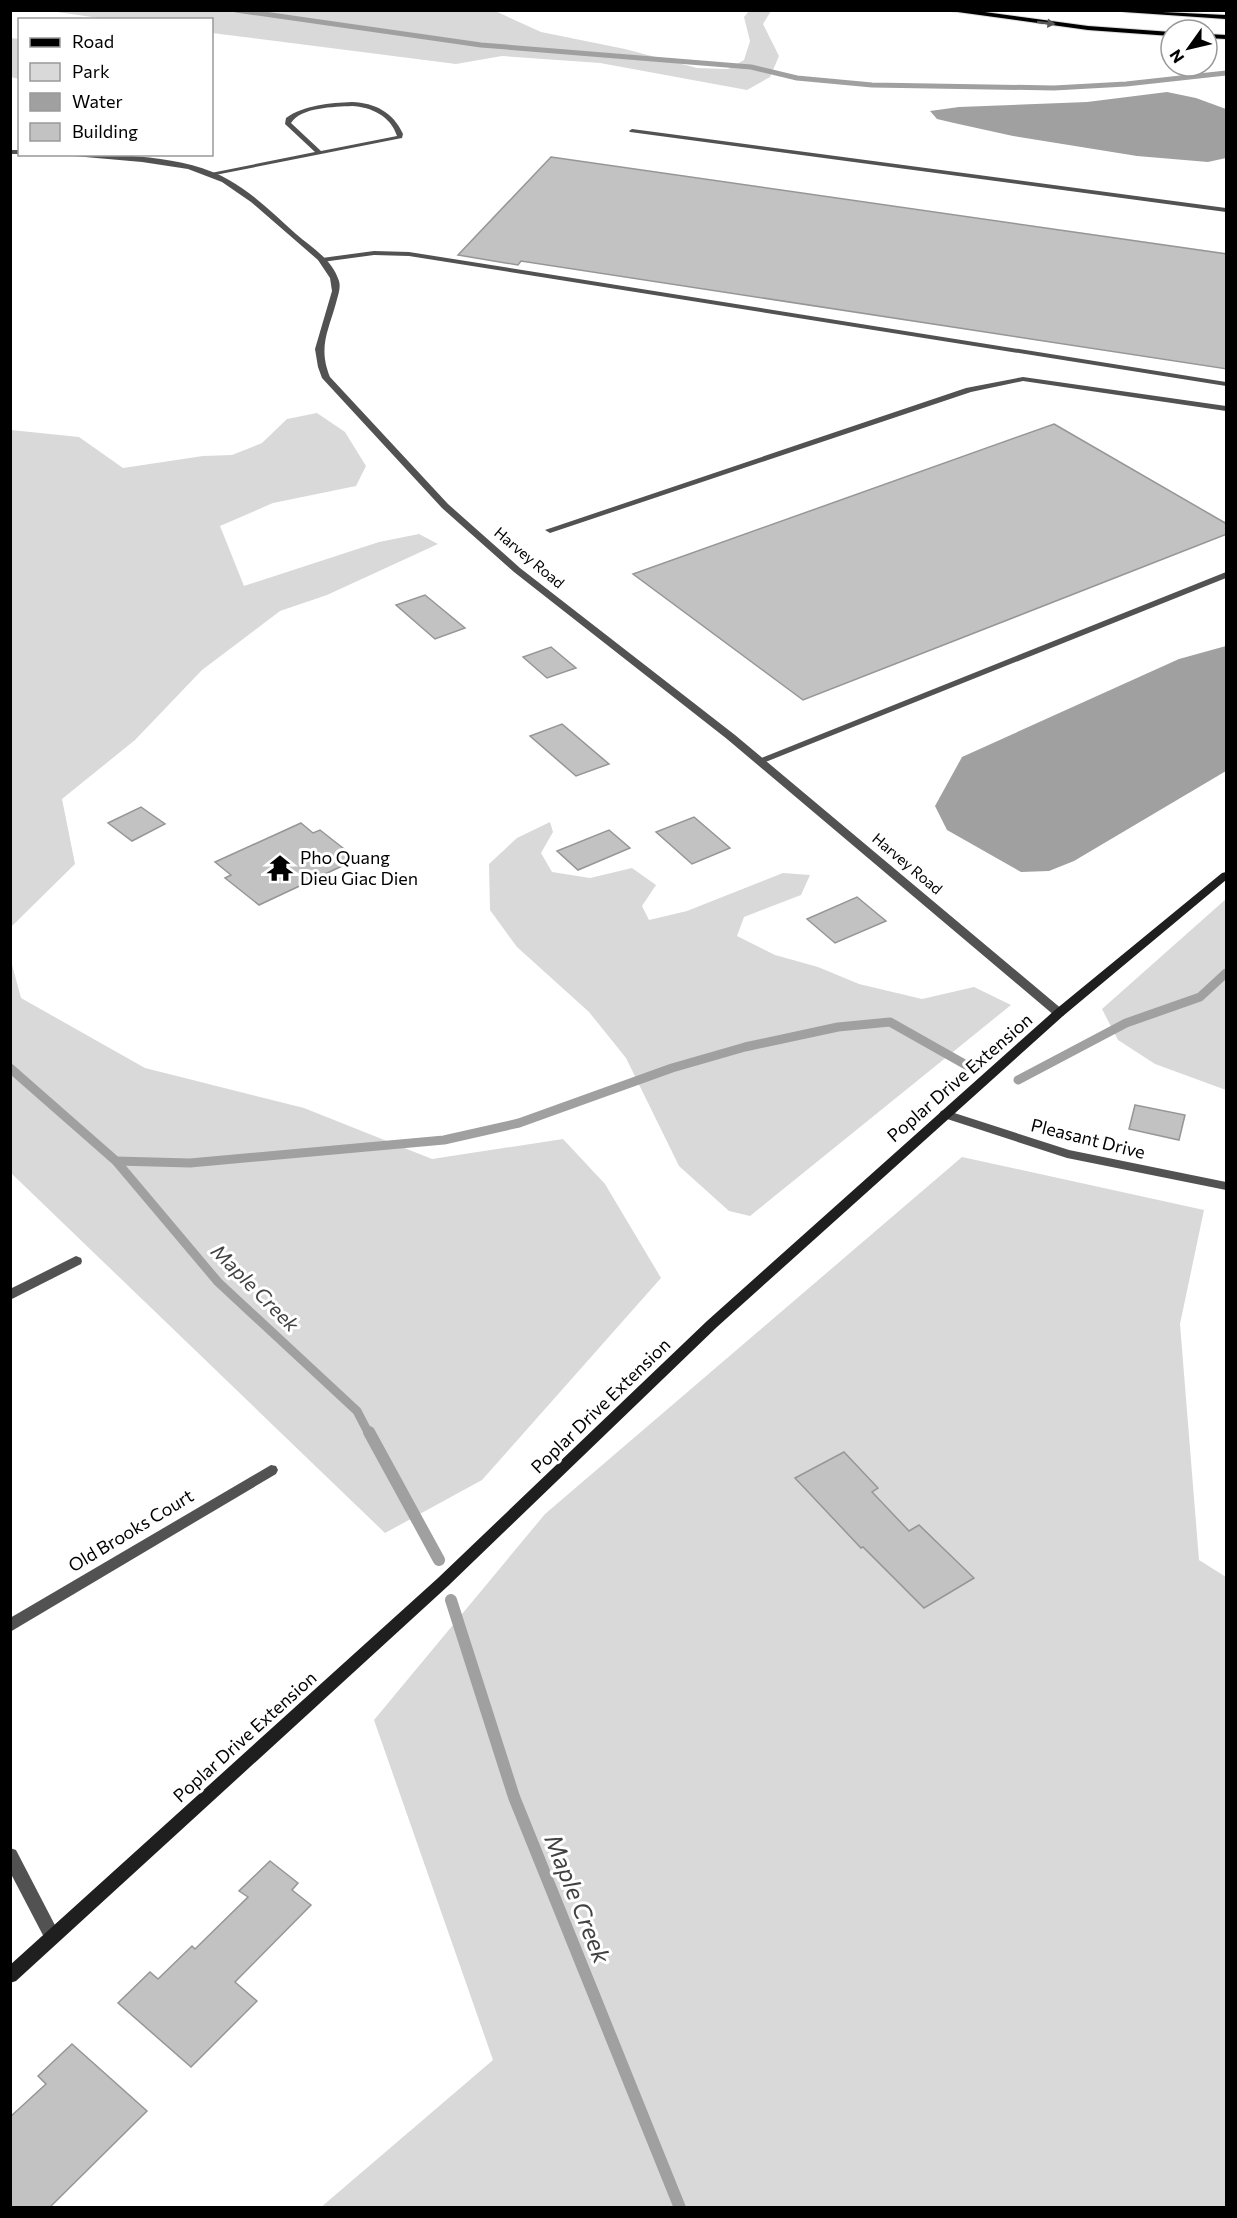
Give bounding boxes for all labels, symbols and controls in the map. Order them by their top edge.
legend [18,18,213,156]
one-way arrow [1037,18,1056,28]
north arrow [1159,18,1219,78]
text: Road [72,30,114,52]
text: N [1165,46,1187,67]
text: Park [72,60,110,82]
text: Water [72,90,123,112]
text: Building [72,120,138,142]
street label: Harvey Road [491,523,568,592]
street label: Harvey Road [869,829,946,898]
place label: Pho Quang Dieu Giac Dien [300,846,418,889]
temple icon: Pho Quang Dieu Giac Dien [265,853,295,883]
street label: Poplar Drive Extension [882,1008,1036,1146]
street label: Pleasant Drive [1029,1113,1148,1163]
water label: Maple Creek [207,1239,305,1337]
street label: Poplar Drive Extension [526,1333,675,1478]
street label: Old Brooks Court [64,1484,197,1576]
street label: Poplar Drive Extension [168,1666,320,1806]
water label: Maple Creek [539,1830,618,1968]

